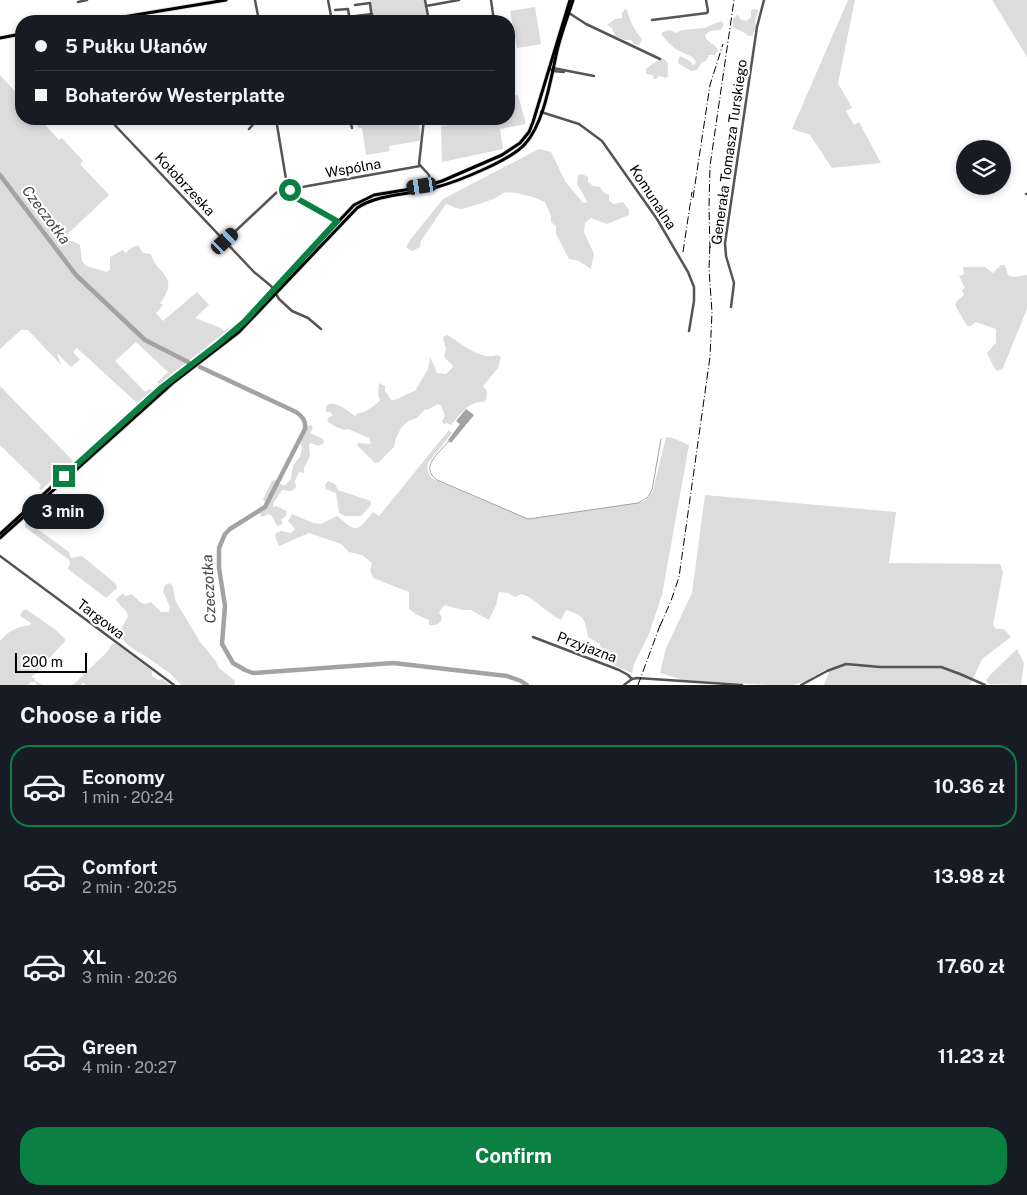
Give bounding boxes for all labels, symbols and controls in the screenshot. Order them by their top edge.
text: 5 Pułku Ułanów [65,35,208,57]
street label: Generała Tomasza Turskiego [708,58,750,246]
text: Bohaterów Westerplatte [65,84,285,106]
map controls [956,140,1011,195]
button: layers [956,140,1011,195]
street label: Kołobrzeska [152,149,218,219]
street label: Wspólna [324,155,382,181]
street label: Komunalna [626,162,680,232]
car [406,176,437,196]
route start [279,179,301,201]
water label: Czeczotka [19,182,74,247]
car [208,225,241,257]
route end [53,465,75,487]
callout: 3 min [23,494,105,528]
text: 3 min [42,502,84,521]
water label: Czeczotka [198,554,219,624]
street label: Targowa [74,596,128,642]
street label: Przyjazna [555,628,619,666]
scale bar [15,650,88,673]
text: 200 m [22,654,63,670]
text: Choose a ride [20,702,162,728]
icon: car [22,764,67,809]
text: Economy [82,766,165,788]
text: 10.36 zł [934,775,1005,797]
text: 1 min · 20:24 [82,788,174,807]
icon: car [22,854,67,899]
text: Comfort [82,856,158,878]
text: 13.98 zł [933,865,1005,887]
text: 2 min · 20:25 [82,878,177,897]
icon: car [22,944,67,989]
text: XL [82,946,107,968]
text: 17.60 zł [937,955,1005,977]
text: 3 min · 20:26 [82,968,177,987]
icon: car [22,1034,67,1079]
text: Green [82,1036,137,1058]
text: 11.23 zł [938,1045,1005,1067]
text: 4 min · 20:27 [82,1058,177,1077]
button: Confirm [20,1127,1007,1185]

